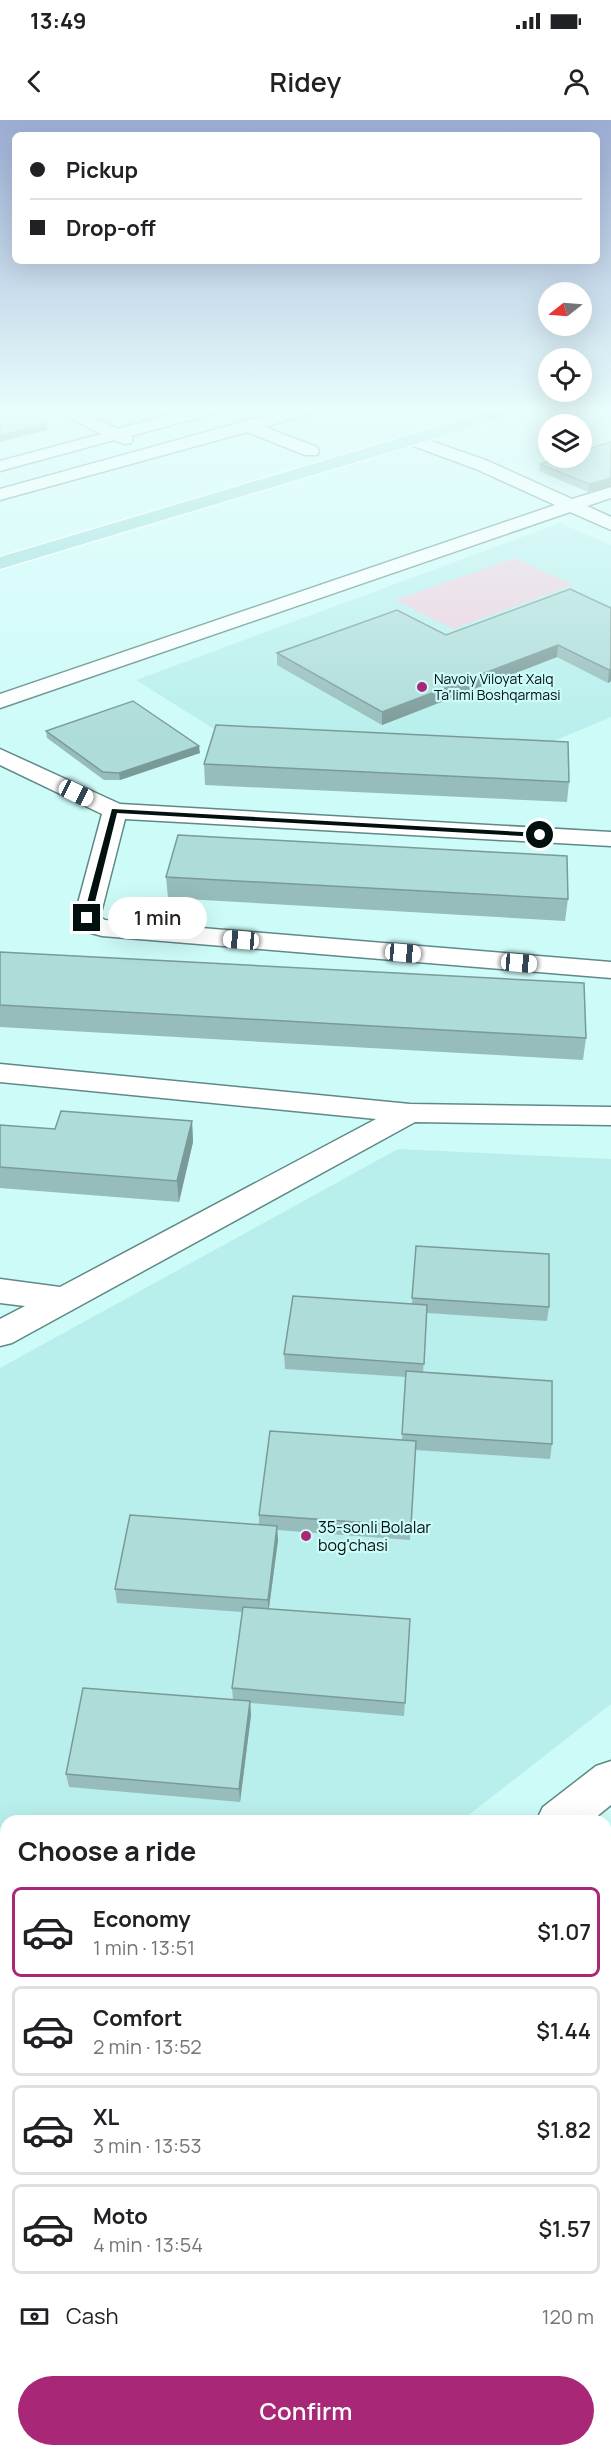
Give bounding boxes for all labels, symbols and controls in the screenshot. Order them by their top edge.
text: 13:49 [30,6,86,36]
text: Ridey [270,63,341,100]
icon: back [18,65,51,98]
icon: person [560,65,593,98]
text: Pickup [66,155,138,185]
text: Drop-off [66,213,156,243]
north arrow [538,282,592,336]
map controls [538,282,592,468]
button: locate [538,348,592,402]
button: layers [538,414,592,468]
place label: Navoiy Viloyat Xalq Ta'limi Boshqarmasi [434,669,561,704]
marker: Navoiy Viloyat Xalq Ta'limi Boshqarmasi [415,680,429,694]
car [56,777,96,809]
route start [526,821,553,848]
callout: 1 min [108,897,207,939]
route end [73,904,100,931]
text: 1 min [134,904,181,931]
car [222,929,260,951]
car [384,942,422,964]
car [500,952,538,974]
place label: 35-sonli Bolalar bog'chasi [318,1516,431,1556]
marker: 35-sonli Bolalar bog'chasi [299,1529,313,1543]
text: Choose a ride [18,1832,196,1869]
text: Economy [93,1904,191,1934]
icon: car [21,1905,75,1959]
text: $1.07 [537,1917,591,1947]
text: 1 min · 13:51 [93,1934,195,1961]
text: Comfort [93,2003,182,2033]
icon: car [21,2004,75,2058]
text: $1.44 [536,2016,591,2046]
text: 2 min · 13:52 [93,2033,202,2060]
text: XL [93,2102,119,2132]
icon: car [21,2103,75,2157]
text: $1.82 [537,2115,591,2145]
text: 3 min · 13:53 [93,2132,202,2159]
text: Moto [93,2201,148,2231]
icon: car [21,2202,75,2256]
text: $1.57 [538,2214,591,2244]
text: 4 min · 13:54 [93,2231,203,2258]
icon: cash [18,2300,51,2333]
text: Cash [66,2301,119,2331]
text: 120 m [542,2303,594,2330]
button: Confirm [18,2376,594,2445]

